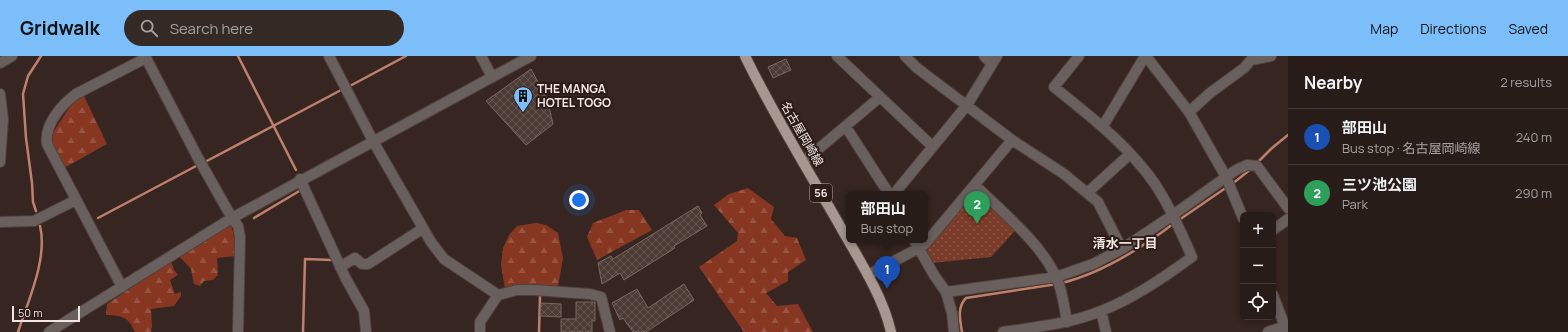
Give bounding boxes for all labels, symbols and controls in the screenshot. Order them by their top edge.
search box [124,10,404,46]
text: Gridwalk [20,15,100,41]
icon: search [138,17,160,39]
text: Search here [170,18,253,39]
text: Map [1370,19,1398,38]
text: Directions [1420,19,1487,38]
text: Saved [1509,19,1548,38]
text: Nearby [1304,71,1362,94]
text: 2 results [1500,73,1552,91]
place label: THE MANGA HOTEL TOGO [537,80,611,111]
building icon: THE MANGA HOTEL TOGO [512,85,534,113]
street label: 名古屋岡崎線 [777,98,828,169]
text: 部田山 [1342,117,1387,138]
text: 1 [1314,128,1320,146]
text: 240 m [1516,128,1552,146]
text: Bus stop · 名古屋岡崎線 [1342,139,1480,157]
text: 三ツ池公園 [1342,174,1417,195]
road number: 56 [810,184,832,202]
text: 2 [1313,184,1321,202]
text: 290 m [1515,184,1552,202]
your location [569,190,589,210]
popup [846,191,928,243]
pin: 2 [964,191,990,224]
text: Park [1342,195,1368,213]
text: 部田山 [861,198,906,219]
map controls [1240,212,1276,320]
button: + [1240,212,1276,248]
text: Bus stop [861,219,913,237]
district label: 清水一丁目 [1092,234,1158,252]
button: − [1240,248,1276,284]
pin: 1 [874,256,900,289]
button: locate [1240,284,1276,320]
scale bar [12,304,80,323]
text: 50 m [18,305,43,320]

